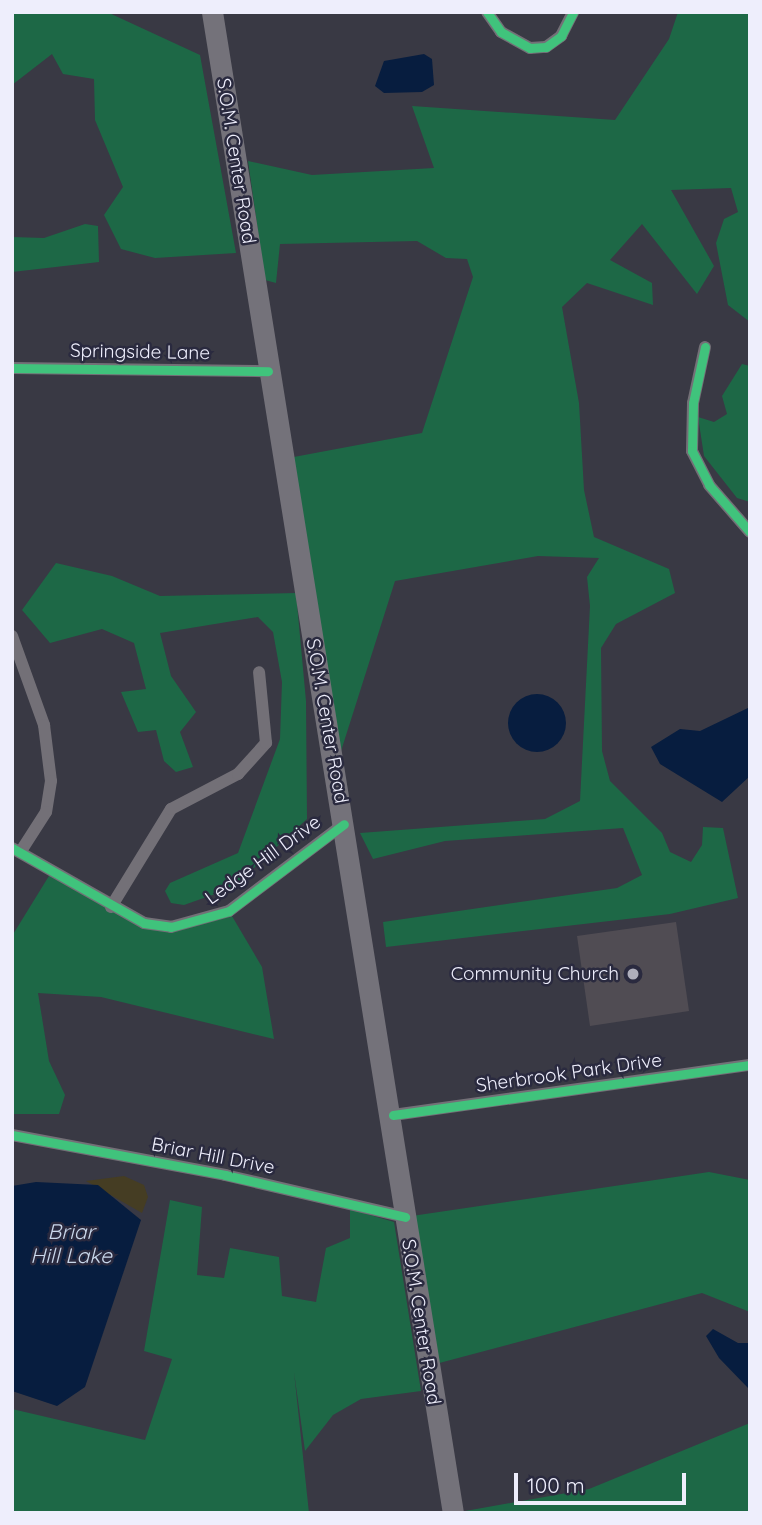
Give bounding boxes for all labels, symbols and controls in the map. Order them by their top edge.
street label: S.O.M. Center Road [212,77,260,245]
street label: Springside Lane [70,339,210,365]
street label: S.O.M. Center Road [301,637,353,805]
street label: Ledge Hill Drive [201,810,325,910]
place label: Community Church [451,963,619,985]
marker: Community Church [625,966,641,982]
street label: Sherbrook Park Drive [475,1049,663,1097]
street label: Briar Hill Drive [149,1133,277,1179]
water label: Briar Hill Lake [30,1218,112,1268]
street label: S.O.M. Center Road [397,1238,445,1406]
scale bar [517,1458,688,1502]
text: 100 m [527,1472,585,1498]

